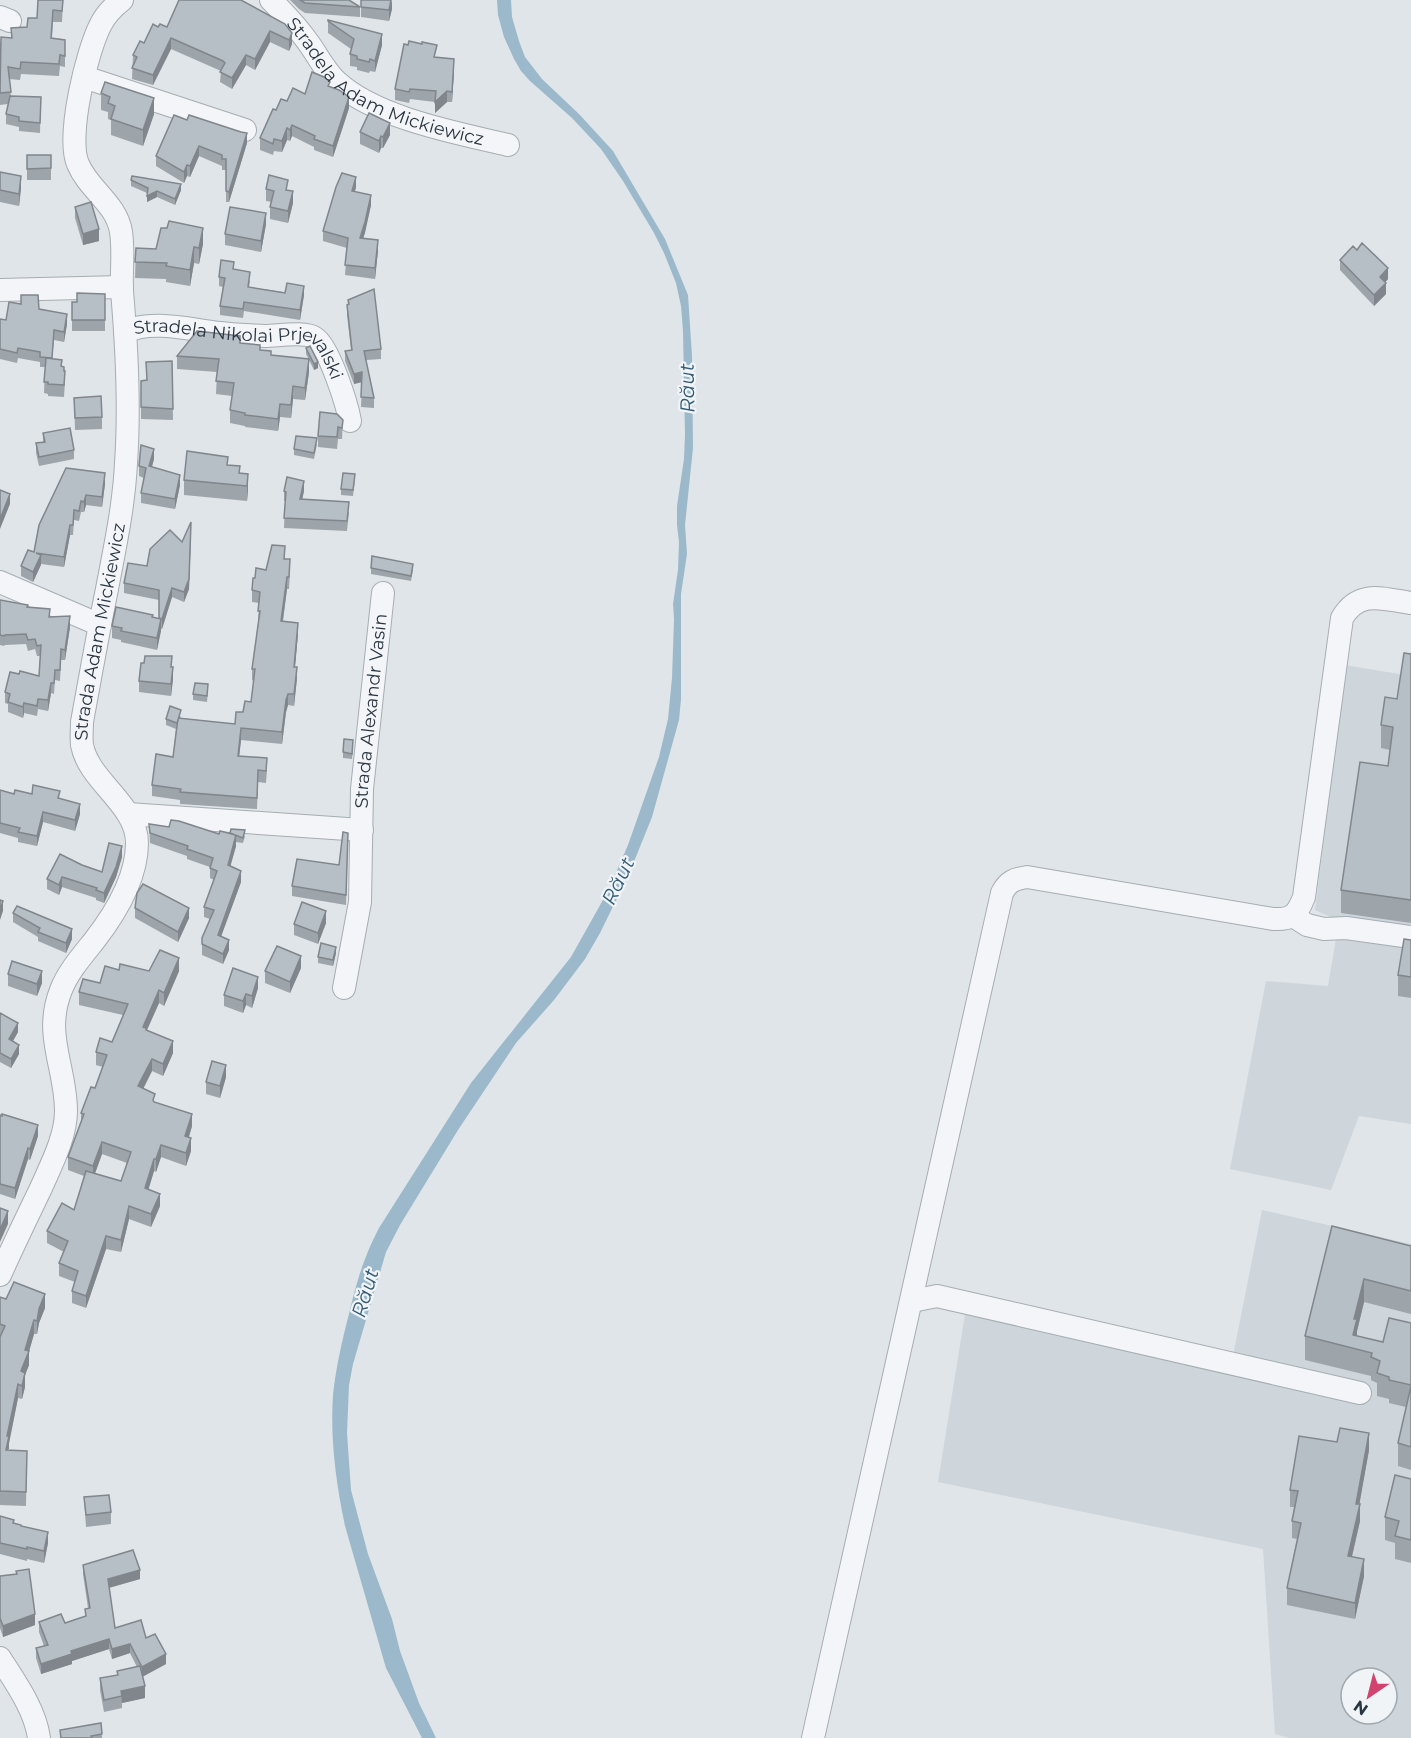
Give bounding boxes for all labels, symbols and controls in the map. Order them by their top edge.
street label: Stradela Adam Mickiewicz [282,13,486,150]
street label: Stradela Nikolai Prjevalski [131,315,348,382]
water label: Răut [675,363,699,413]
street label: Strada Adam Mickiewicz [70,521,130,741]
street label: Strada Alexandr Vasin [351,612,392,809]
water label: Răut [596,853,640,909]
water label: Răut [346,1266,384,1320]
north arrow [1339,1666,1399,1726]
text: N [1350,1696,1371,1719]

